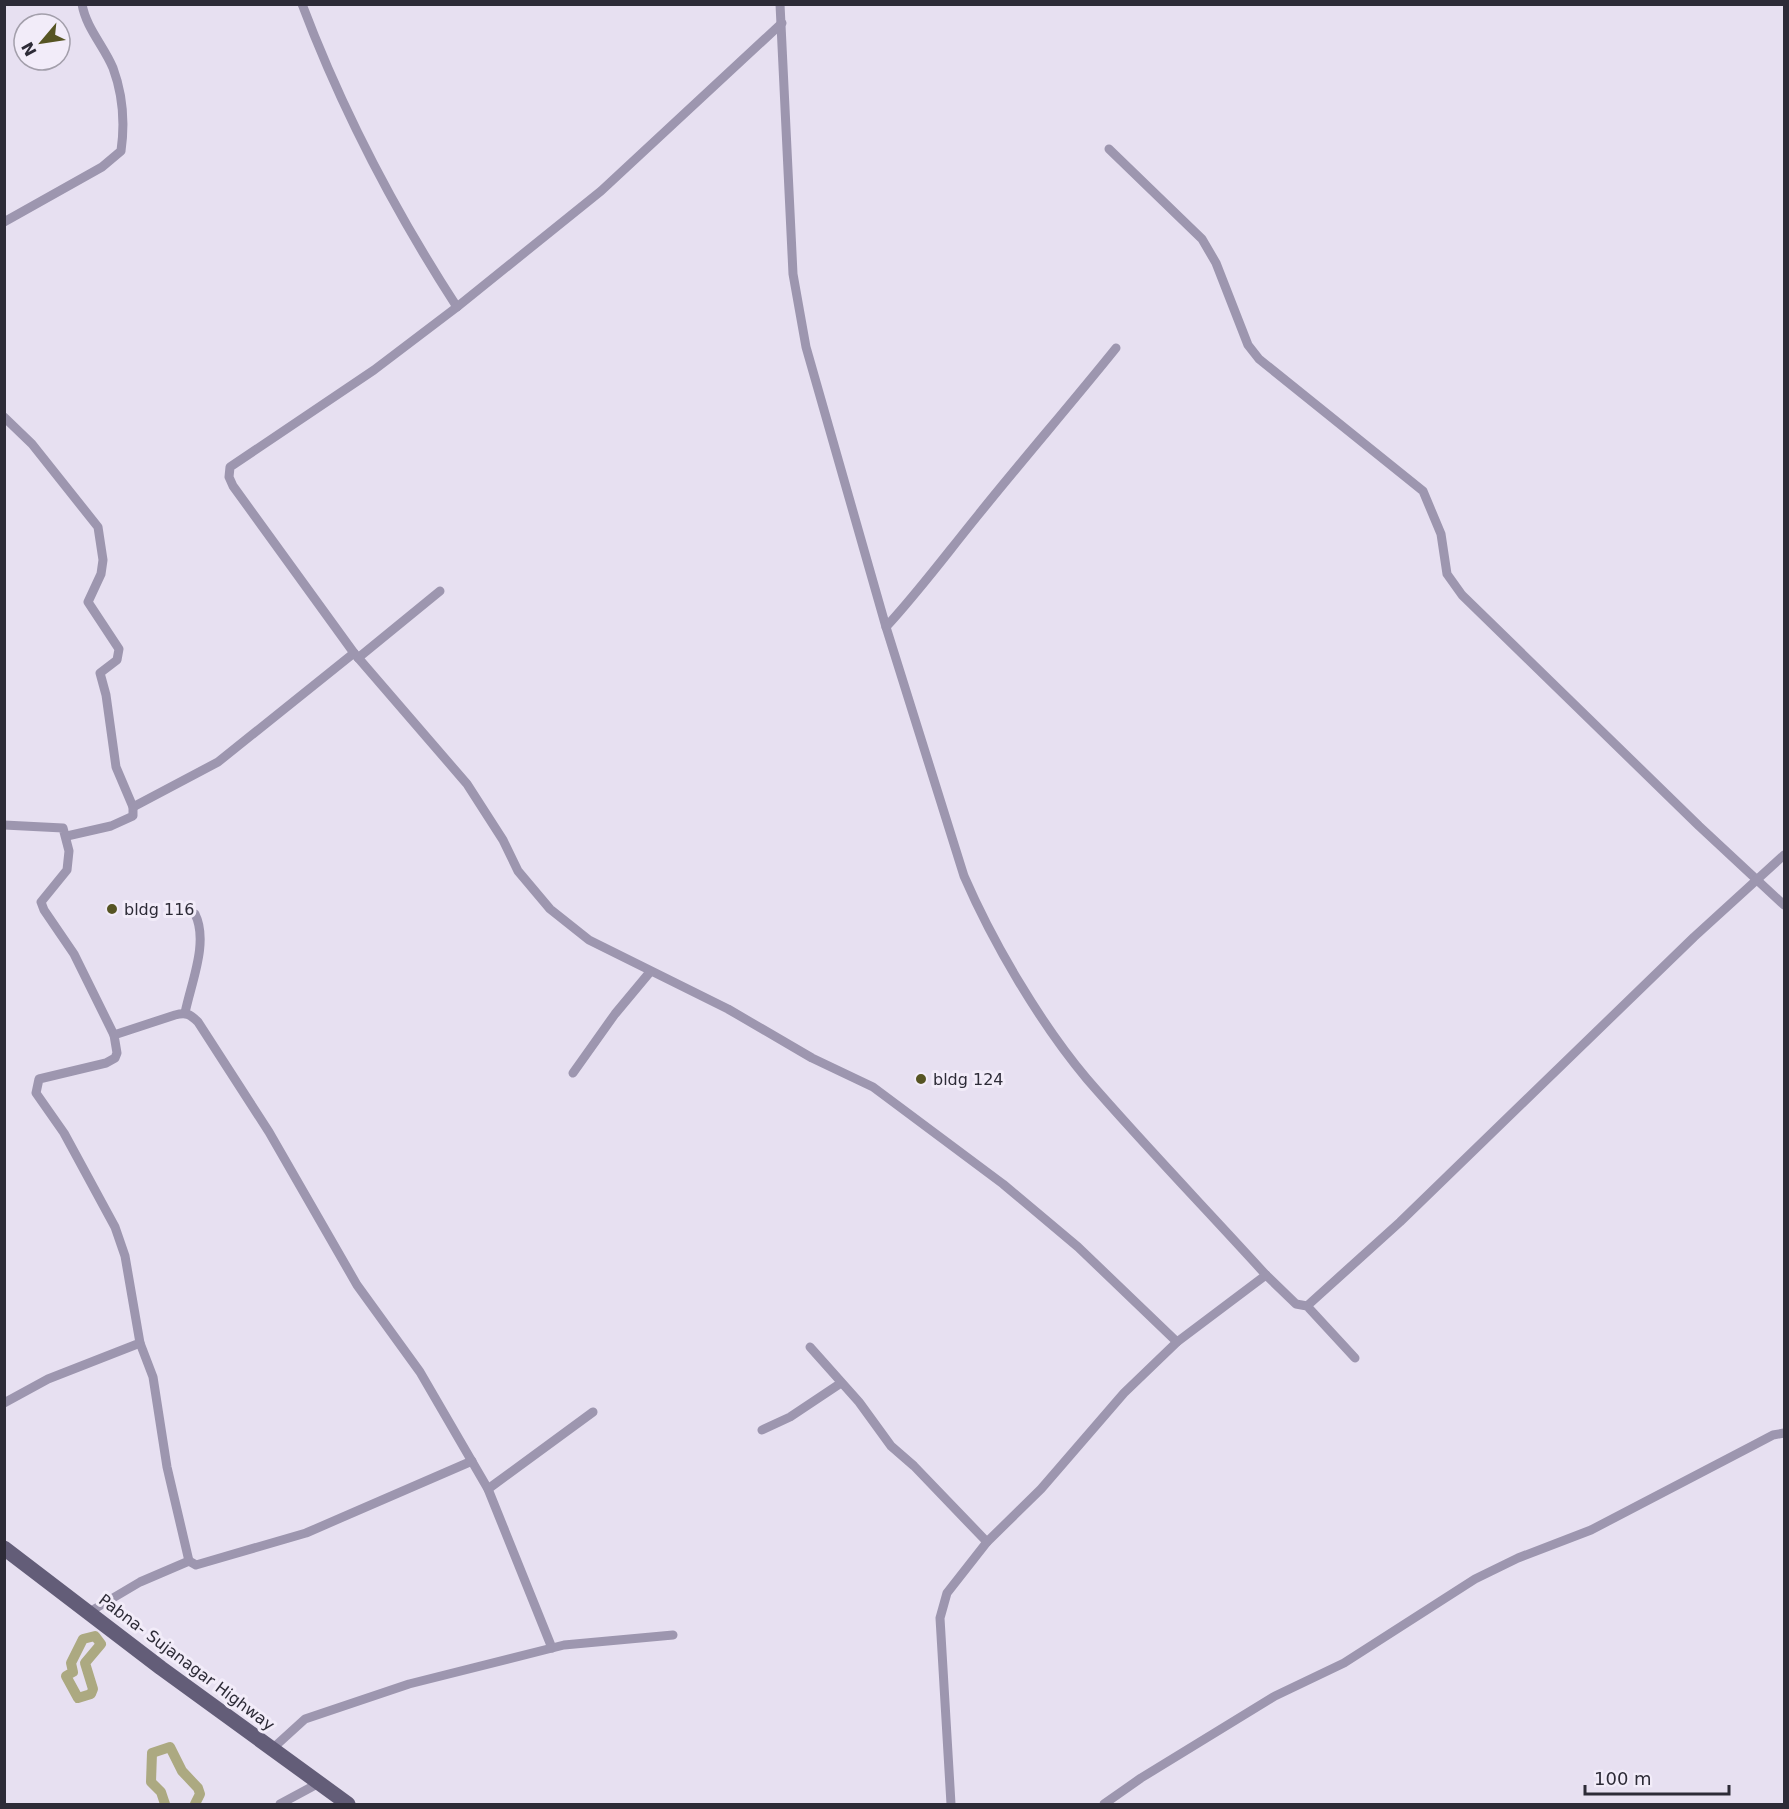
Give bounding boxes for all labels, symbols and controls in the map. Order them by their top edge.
north arrow [12,12,72,72]
text: N [18,39,41,59]
place label: bldg 116 [124,900,195,919]
marker: bldg 116 [105,902,119,916]
place label: bldg 124 [933,1070,1004,1089]
marker: bldg 124 [914,1072,928,1086]
street label: Pabna- Sujanagar Highway [95,1590,278,1735]
scale bar [1585,1758,1729,1796]
text: 100 m [1594,1768,1652,1789]

